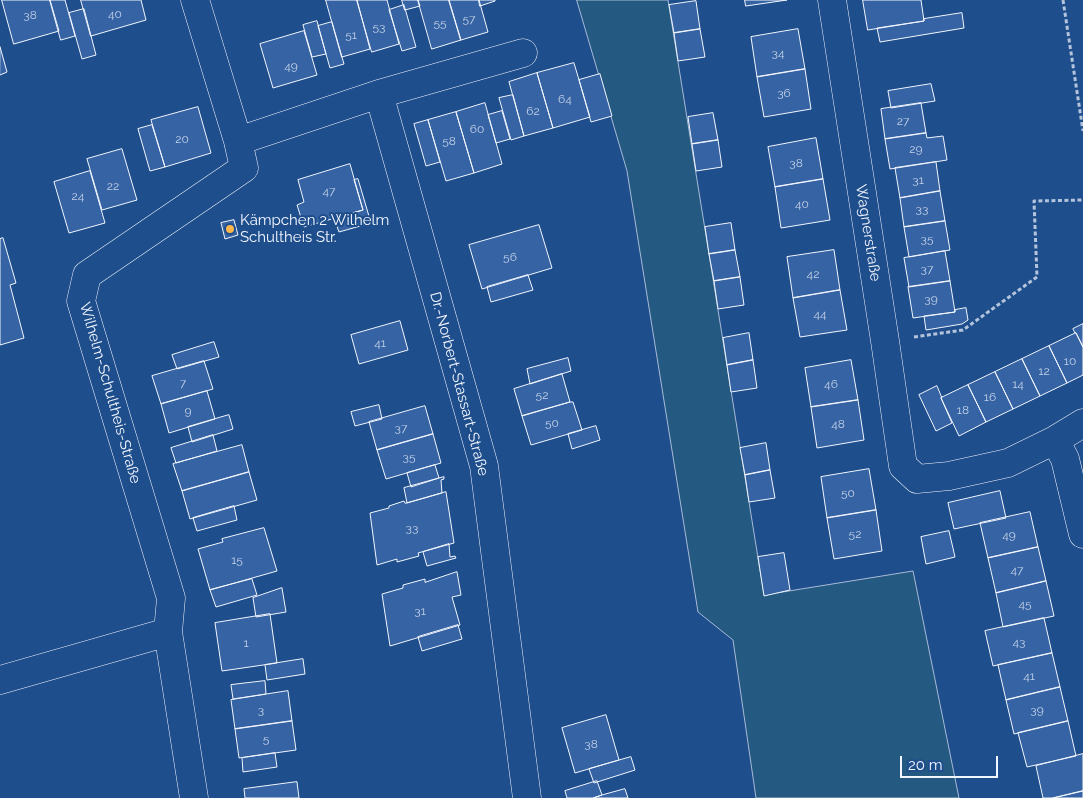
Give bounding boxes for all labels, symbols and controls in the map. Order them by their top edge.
house number: 40 [108,7,122,21]
house number: 38 [23,8,37,22]
house number: 57 [463,12,475,26]
house number: 55 [433,16,447,30]
house number: 53 [373,20,385,34]
house number: 51 [345,28,357,42]
house number: 34 [772,46,784,60]
house number: 49 [284,59,298,73]
house number: 36 [777,86,791,100]
house number: 64 [558,92,572,106]
house number: 62 [526,104,540,118]
house number: 27 [897,114,909,128]
house number: 60 [470,122,484,136]
house number: 20 [175,132,189,146]
house number: 58 [442,134,456,148]
house number: 29 [909,142,923,156]
house number: 38 [789,156,803,170]
house number: 31 [912,173,924,187]
house number: 22 [107,179,119,193]
street label: Wagnerstraße [851,183,885,283]
house number: 47 [323,184,335,198]
house number: 24 [72,189,84,203]
house number: 40 [795,197,809,211]
house number: 33 [916,202,928,216]
place label: Kämpchen 2 Wilhelm Schultheis Str. [240,211,389,246]
marker: Kämpchen 2 Wilhelm Schultheis Str. [224,223,236,235]
house number: 35 [921,232,933,246]
house number: 56 [503,250,517,264]
house number: 37 [921,262,933,276]
house number: 42 [807,267,819,281]
street label: Dr.-Norbert-Stassart-Straße [426,290,492,478]
house number: 39 [924,292,938,306]
street label: Wilhelm-Schultheis-Straße [75,300,145,486]
house number: 44 [813,307,827,321]
house number: 41 [374,336,386,350]
house number: 10 [1064,354,1076,368]
house number: 12 [1038,364,1050,378]
house number: 7 [180,376,186,390]
house number: 46 [824,377,838,391]
house number: 14 [1012,377,1024,391]
house number: 52 [536,388,548,402]
house number: 16 [984,390,996,404]
house number: 18 [957,403,969,417]
house number: 9 [184,404,192,418]
house number: 50 [545,416,559,430]
house number: 48 [831,417,845,431]
house number: 37 [395,421,407,435]
house number: 35 [403,450,415,464]
house number: 50 [841,486,855,500]
house number: 33 [406,521,418,535]
house number: 52 [849,527,861,541]
house number: 49 [1002,528,1016,542]
house number: 15 [231,553,243,567]
house number: 47 [1011,563,1023,577]
house number: 45 [1018,597,1032,611]
house number: 31 [414,604,426,618]
house number: 43 [1013,635,1025,649]
house number: 1 [243,636,249,650]
house number: 41 [1023,669,1035,683]
house number: 3 [258,703,264,717]
house number: 39 [1030,703,1044,717]
house number: 5 [263,732,269,746]
house number: 38 [584,737,598,751]
scale bar [903,746,1000,778]
text: 20 m [908,756,943,774]

